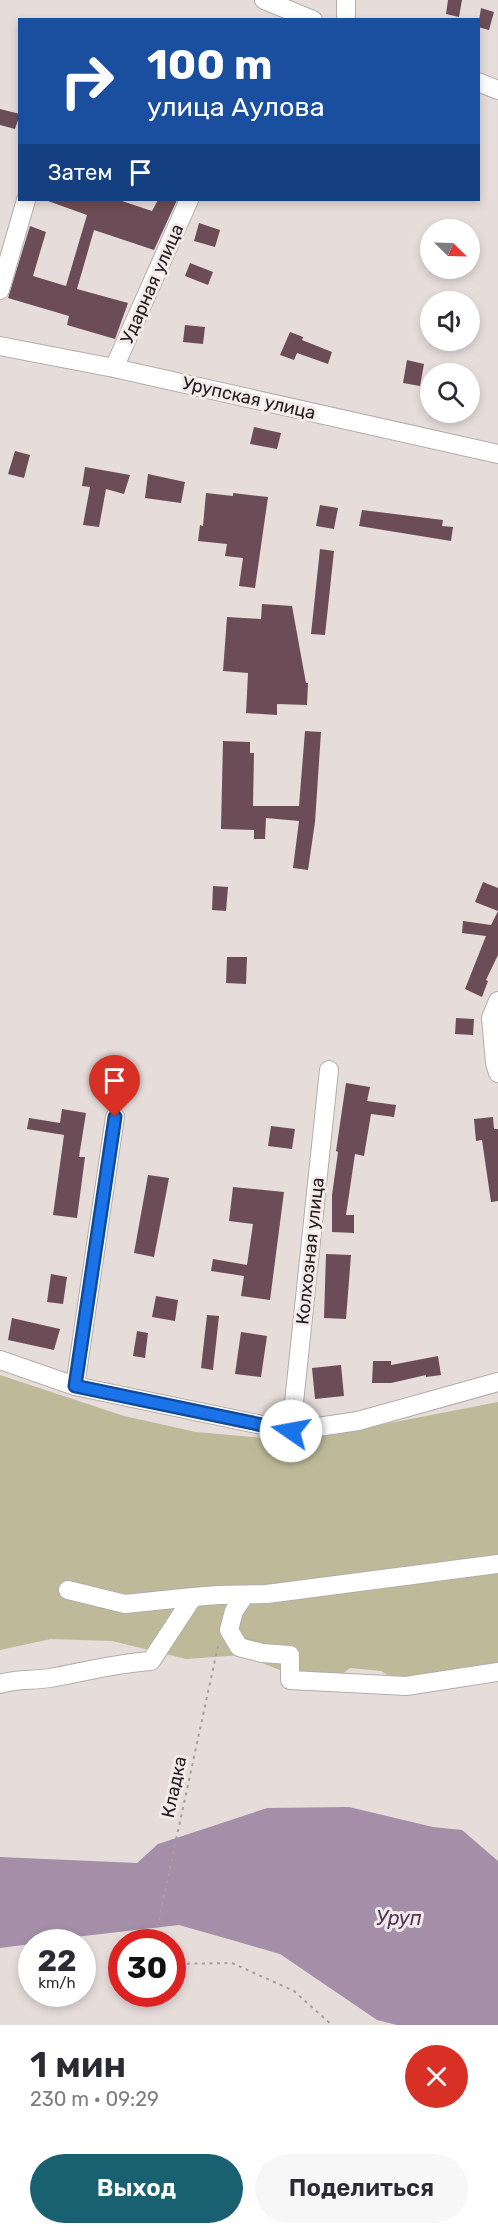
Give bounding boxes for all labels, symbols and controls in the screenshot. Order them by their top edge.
text: 100 m [147,40,272,90]
icon: right [48,42,126,120]
text: улица Аулова [147,91,325,123]
icon: arrive [124,156,157,189]
text: Затем [48,159,112,186]
north arrow [420,219,480,279]
map controls [420,219,480,423]
street label: Ударная улица [116,221,188,347]
button: sound [420,291,480,351]
button: search [420,363,480,423]
street label: Урупская улица [180,372,318,424]
pin [89,1055,140,1117]
icon: arrive [98,1064,131,1097]
street label: Колхозная улица [291,1176,329,1326]
position arrow [259,1399,323,1463]
street label: Кладка [157,1754,191,1820]
water label: Уруп [376,1906,422,1930]
speed limit sign: 30 [108,1929,186,2007]
text: 22 [38,1943,77,1979]
text: km/h [38,1974,76,1992]
text: 1 мин [30,2043,126,2086]
button: close [405,2045,468,2108]
text: 230 m · 09:29 [30,2087,159,2111]
button: Выход [30,2154,243,2223]
button: Поделиться [255,2154,468,2223]

